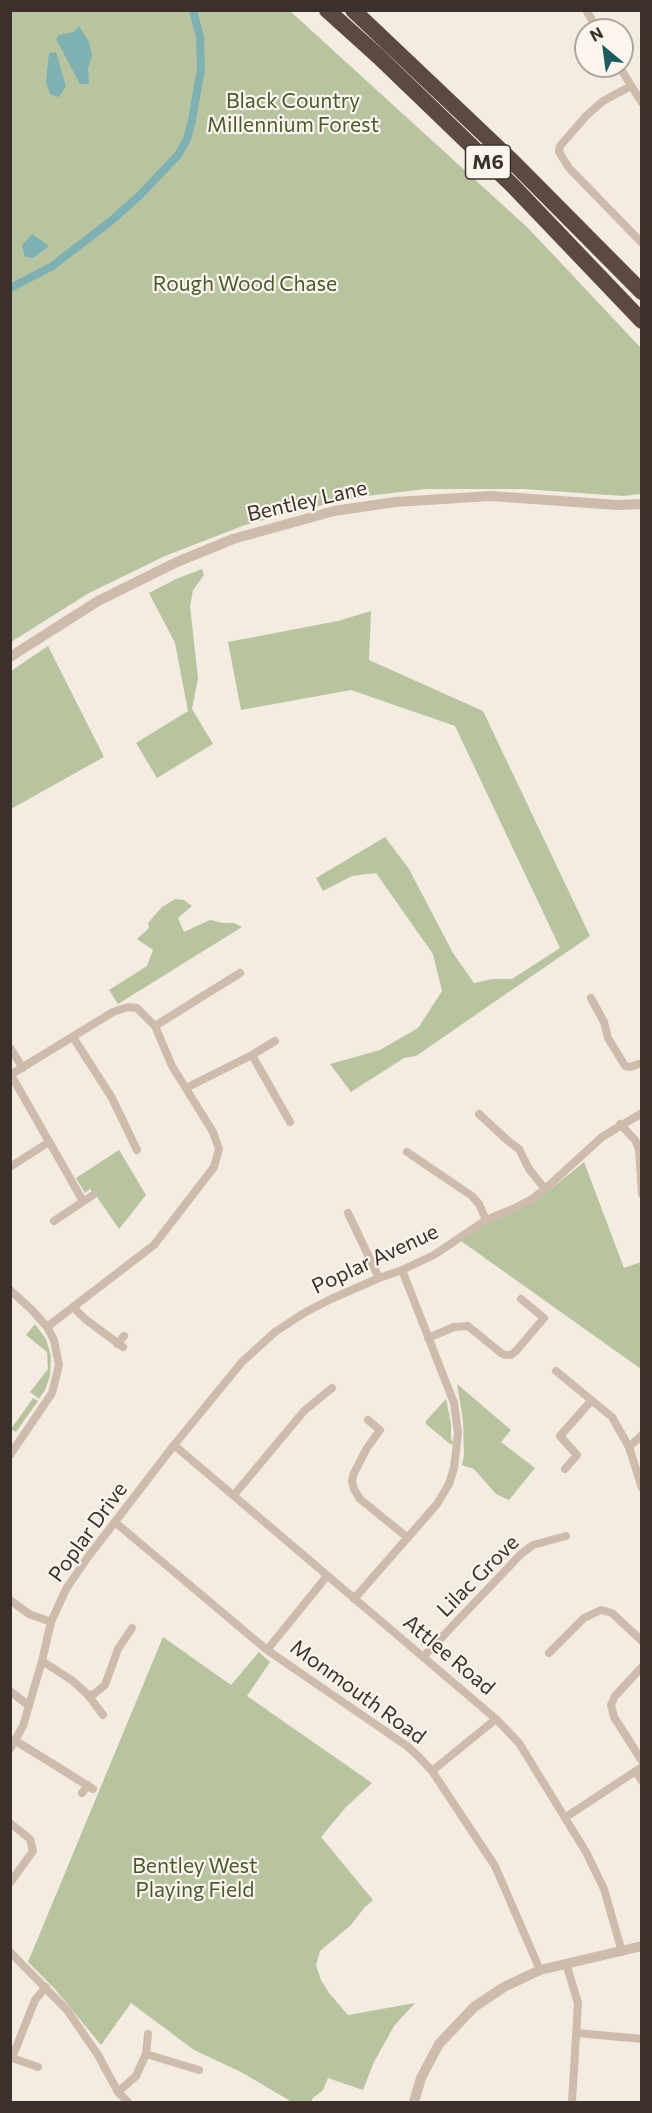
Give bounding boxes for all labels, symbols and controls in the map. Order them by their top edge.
north arrow [574,18,634,78]
text: N [586,22,606,45]
park label: Black Country Millennium Forest [207,88,379,138]
road number: M6 [466,145,510,179]
park label: Rough Wood Chase [153,271,337,297]
street label: Bentley Lane [245,475,369,527]
street label: Poplar Avenue [308,1219,442,1299]
street label: Poplar Drive [43,1477,133,1587]
street label: Lilac Grove [432,1530,524,1622]
street label: Attlee Road [398,1610,500,1700]
street label: Monmouth Road [285,1635,431,1749]
park label: Bentley West Playing Field [132,1853,258,1903]

